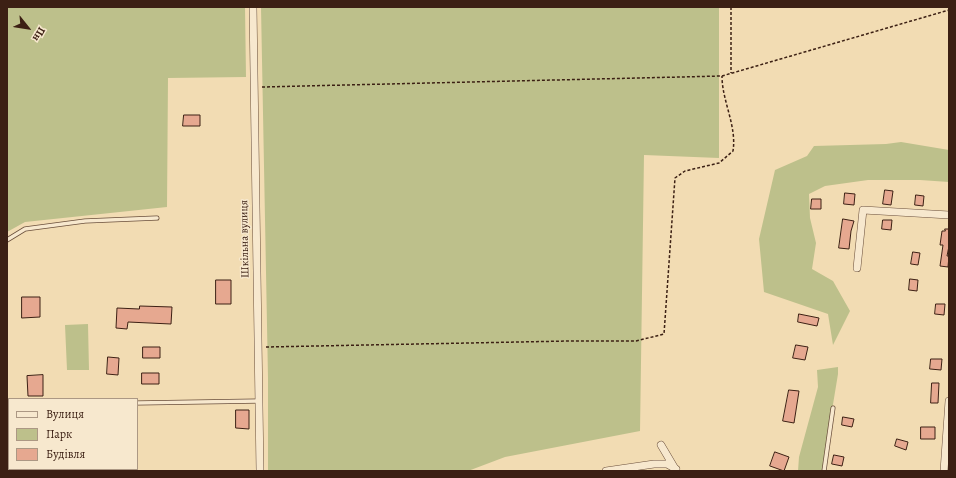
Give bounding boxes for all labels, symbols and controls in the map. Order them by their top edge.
north arrow [8,8,48,48]
text: Пн [29,24,49,44]
street label: Шкільна вулиця [238,200,252,278]
legend [8,398,138,470]
text: Вулиця [46,406,84,422]
text: Парк [46,426,72,442]
text: Будівля [46,446,85,462]

